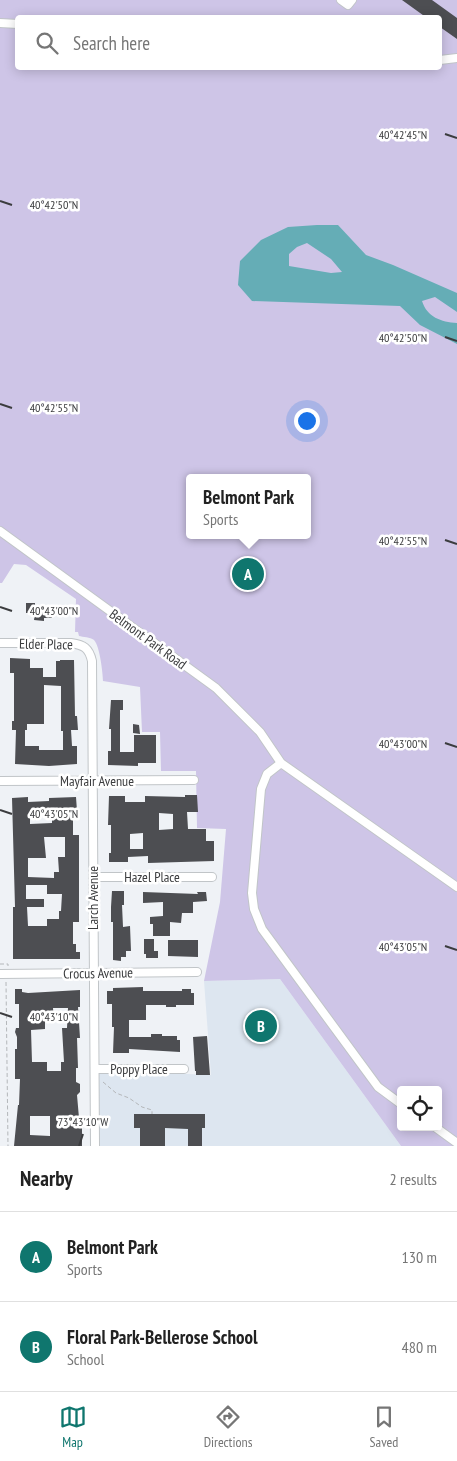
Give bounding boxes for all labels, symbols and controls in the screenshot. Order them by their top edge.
search box [15,15,442,70]
icon: search [33,29,61,57]
text: Search here [73,31,150,55]
text: 40°42'45"N [379,127,427,142]
text: 40°42'50"N [30,197,78,212]
text: 40°42'50"N [379,330,427,345]
text: 40°42'55"N [30,400,78,415]
your location [294,408,320,434]
popup [186,474,311,539]
text: Belmont Park [203,485,294,509]
text: Sports [203,509,238,529]
text: 40°42'55"N [379,533,427,548]
pin: A [232,555,264,593]
text: 40°43'00"N [30,603,78,618]
street label: Belmont Park Road [106,605,190,673]
street label: Elder Place [19,635,73,653]
text: 40°43'00"N [379,736,427,751]
street label: Mayfair Avenue [60,772,134,790]
text: 40°43'05"N [30,806,78,821]
street label: Larch Avenue [84,866,102,930]
street label: Hazel Place [124,868,180,886]
text: 40°43'05"N [379,939,427,954]
street label: Crocus Avenue [63,963,133,983]
pin: B [245,1007,277,1045]
text: 40°43'10"N [30,1009,78,1024]
street label: Poppy Place [110,1060,168,1078]
map controls [397,1086,442,1131]
button: locate [397,1086,442,1131]
text: 73°43'10"W [58,1114,108,1129]
text: Nearby [20,1165,73,1192]
text: 2 results [390,1169,437,1189]
text: Belmont Park [67,1235,158,1259]
text: A [32,1247,40,1267]
text: 130 m [402,1247,437,1267]
text: Sports [67,1259,102,1279]
text: Floral Park-Bellerose School [67,1325,258,1349]
text: B [32,1337,40,1357]
text: 480 m [402,1337,437,1357]
text: School [67,1349,104,1369]
tab: Map [59,1403,87,1451]
tab: Directions [204,1403,252,1451]
tab: Saved [370,1403,398,1451]

